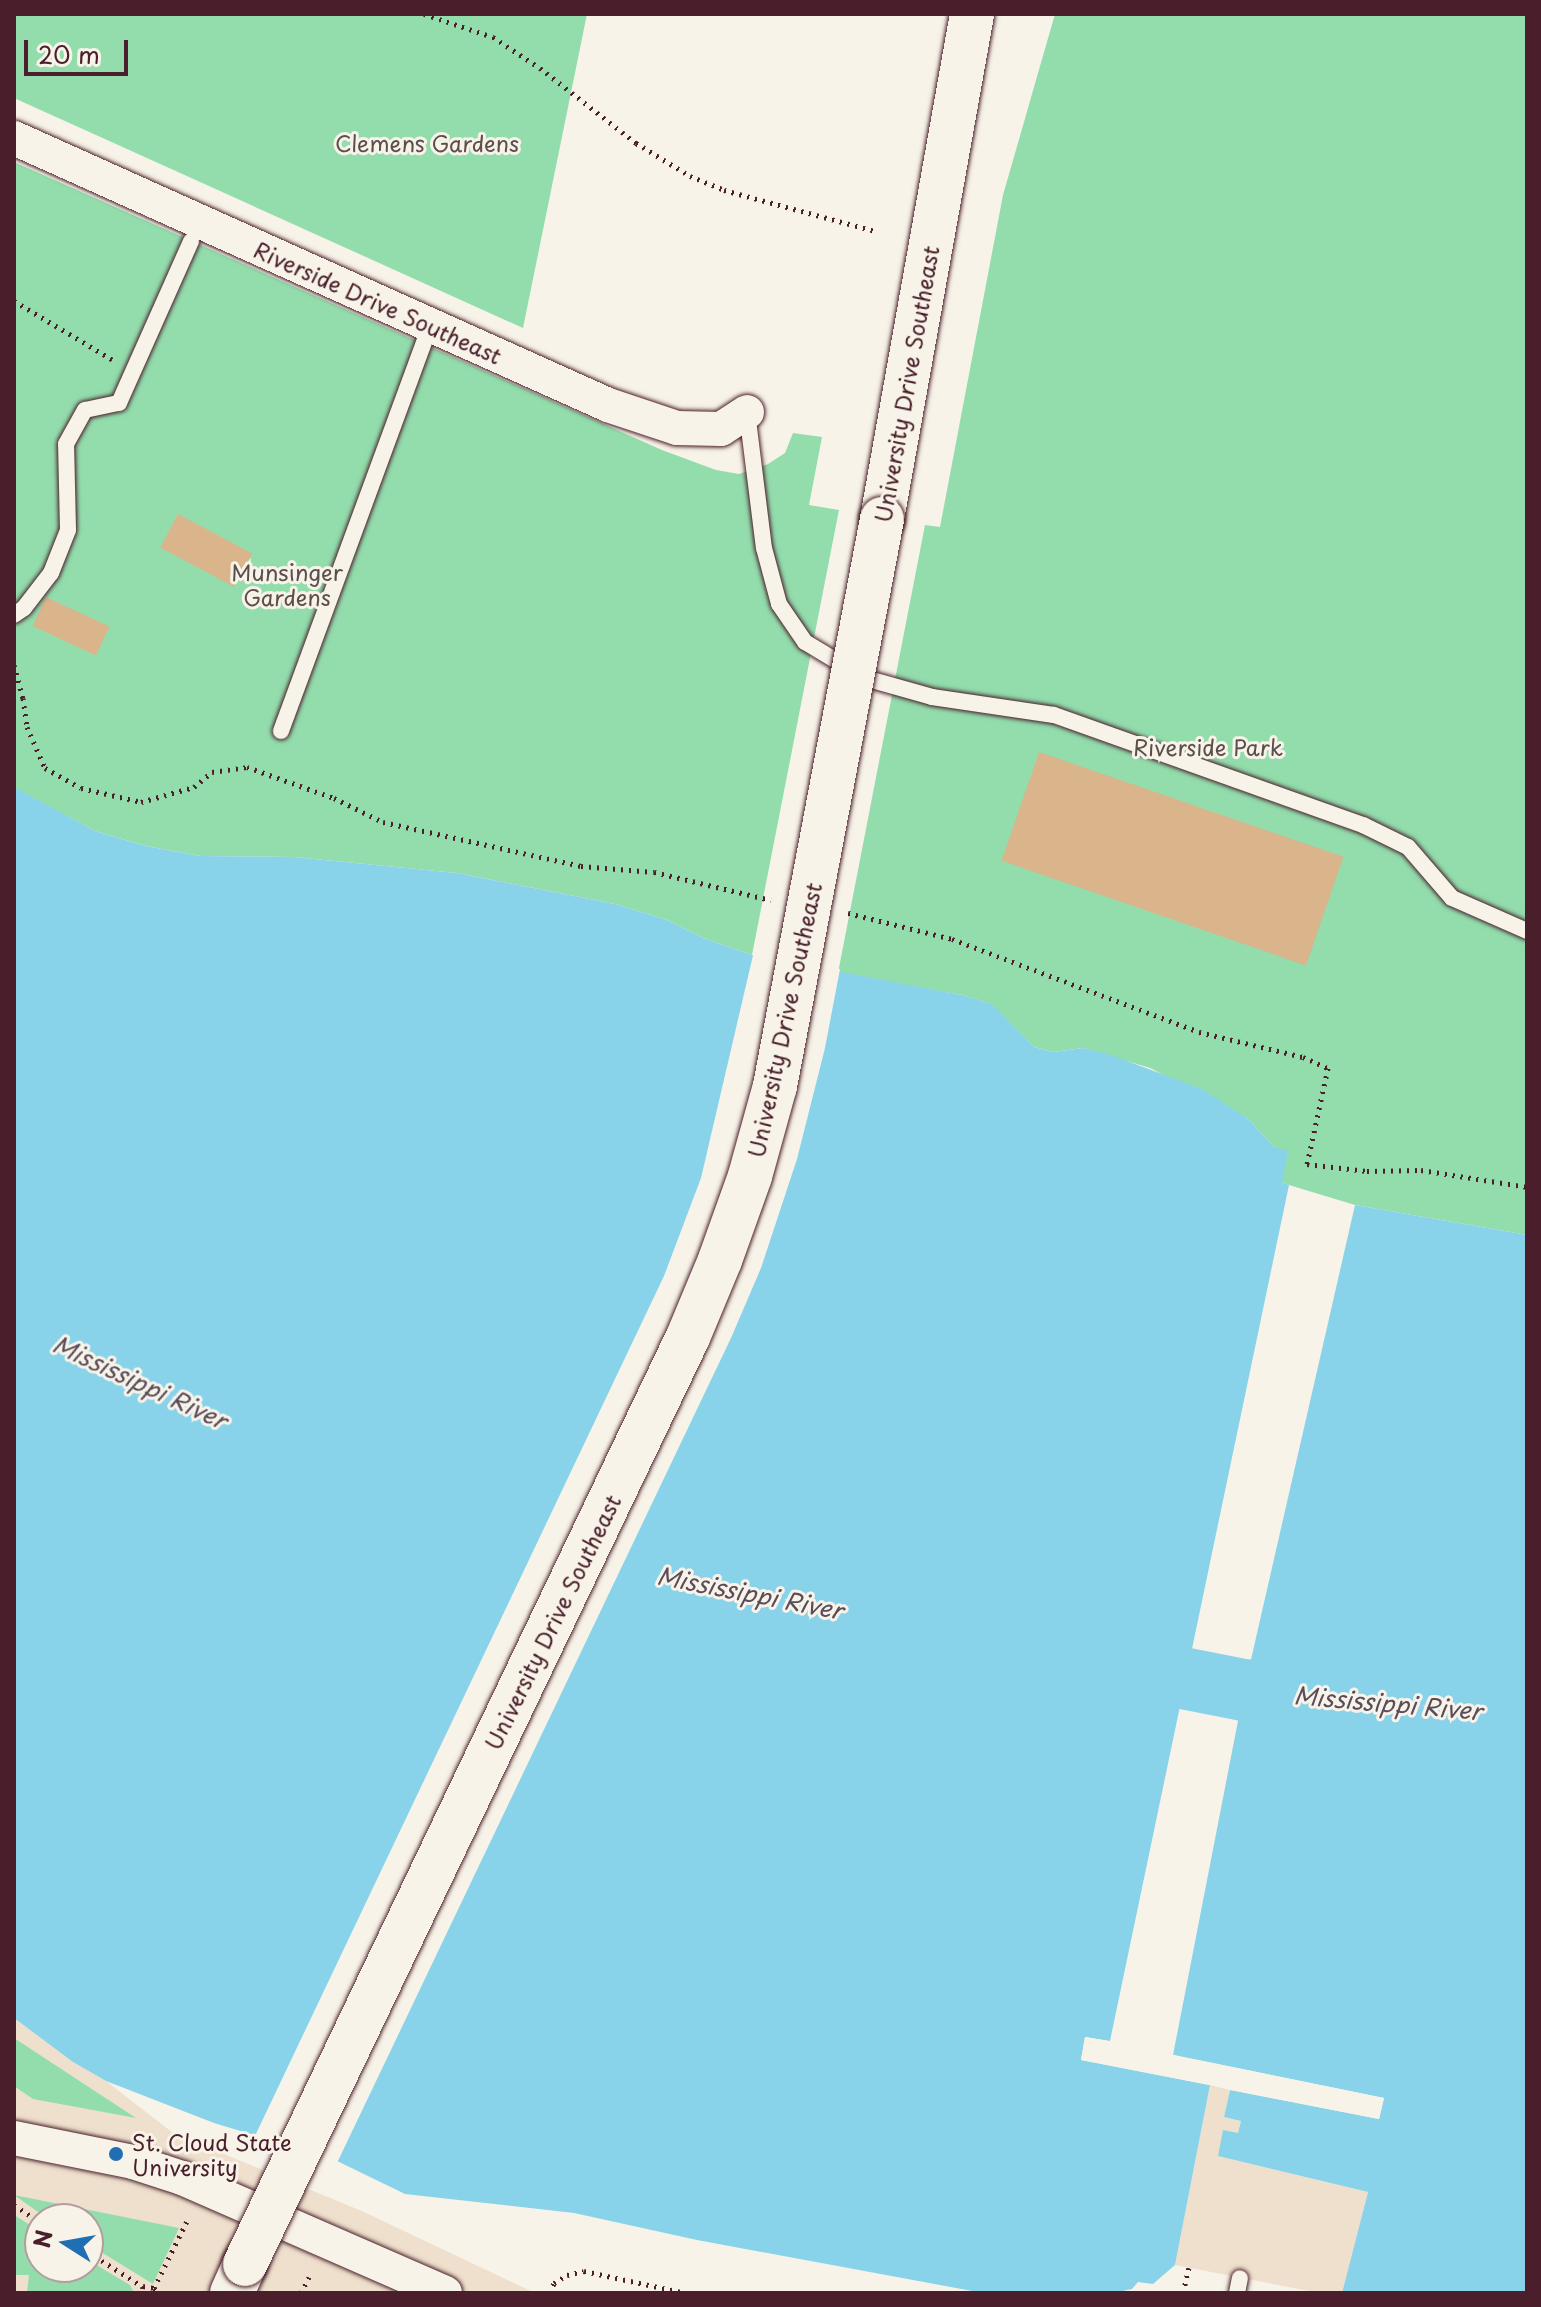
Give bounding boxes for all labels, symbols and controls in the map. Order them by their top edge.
scale bar [28,24,132,74]
text: 20 m [38,36,100,72]
park label: Clemens Gardens [335,130,519,156]
street label: Riverside Drive Southeast [250,235,506,369]
street label: University Drive Southeast [869,244,943,524]
park label: Munsinger Gardens [231,558,343,610]
park label: Riverside Park [1133,734,1283,760]
street label: University Drive Southeast [742,880,826,1160]
water label: Mississippi River [48,1329,232,1435]
street label: University Drive Southeast [479,1490,625,1754]
water label: Mississippi River [655,1561,845,1625]
water label: Mississippi River [1293,1680,1483,1726]
place label: St. Cloud State University [132,2128,292,2180]
marker: St. Cloud State University [107,2145,125,2163]
north arrow [24,2203,104,2283]
text: N [24,2227,60,2250]

